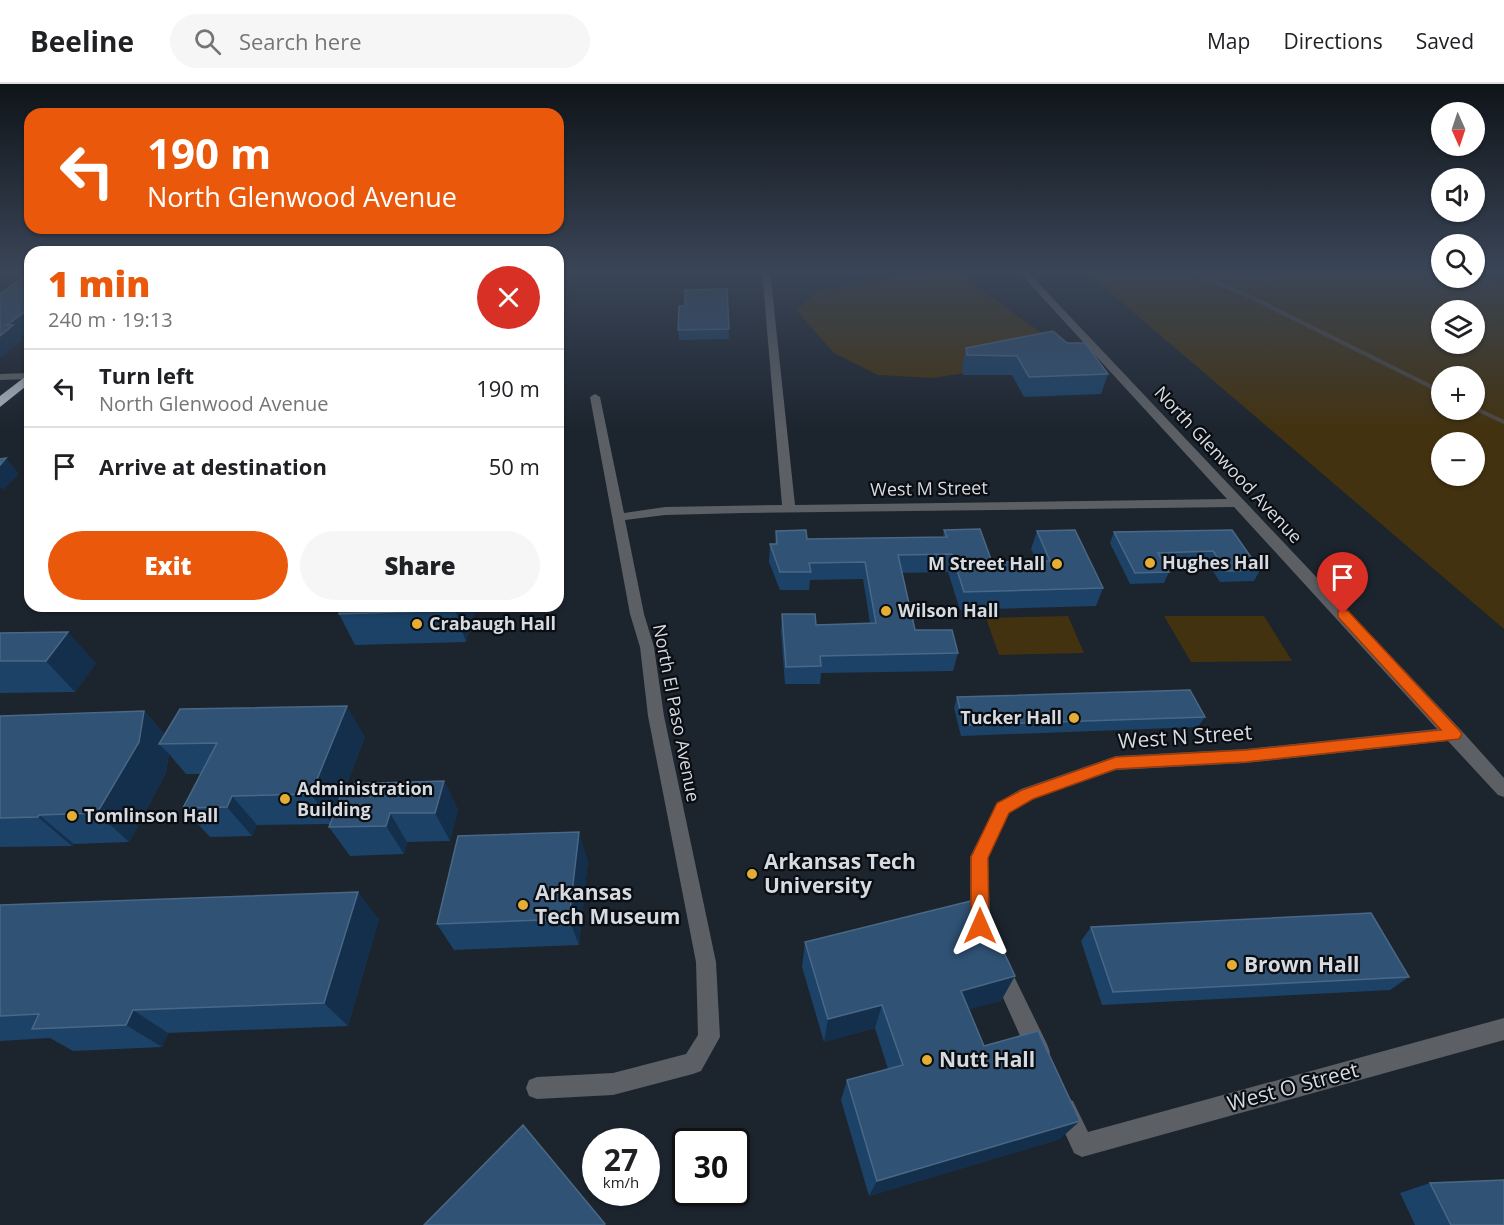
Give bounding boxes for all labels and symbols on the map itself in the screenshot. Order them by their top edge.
north arrow [1431,102,1485,156]
street label: North Glenwood Avenue [1150,381,1308,548]
street label: West M Street [870,475,988,501]
place label: Hughes Hall [1162,550,1270,574]
place label: M Street Hall [928,551,1045,575]
pin [1317,552,1368,614]
marker: Hughes Hall [1143,556,1157,570]
marker: M Street Hall [1050,557,1064,571]
place label: Wilson Hall [898,598,999,622]
marker: Wilson Hall [879,604,893,618]
place label: Crabaugh Hall [429,611,556,635]
marker: Crabaugh Hall [410,617,424,631]
street label: North El Paso Avenue [648,622,706,804]
place label: Tucker Hall [960,705,1062,729]
marker: Tucker Hall [1067,711,1081,725]
street label: West N Street [1117,717,1253,755]
place label: Administration Building [297,776,433,821]
marker: Administration Building [278,792,292,806]
place label: Tomlinson Hall [84,803,218,827]
marker: Tomlinson Hall [65,809,79,823]
place label: Arkansas Tech University [764,847,916,899]
marker: Arkansas Tech University [745,867,759,881]
place label: Arkansas Tech Museum [535,878,681,930]
position arrow [948,894,1012,958]
marker: Arkansas Tech Museum [516,898,530,912]
place label: Brown Hall [1244,950,1359,978]
marker: Brown Hall [1225,958,1239,972]
place label: Nutt Hall [939,1045,1035,1073]
marker: Nutt Hall [920,1053,934,1067]
street label: West O Street [1224,1055,1361,1117]
speed limit sign: 30 [672,1128,750,1206]

